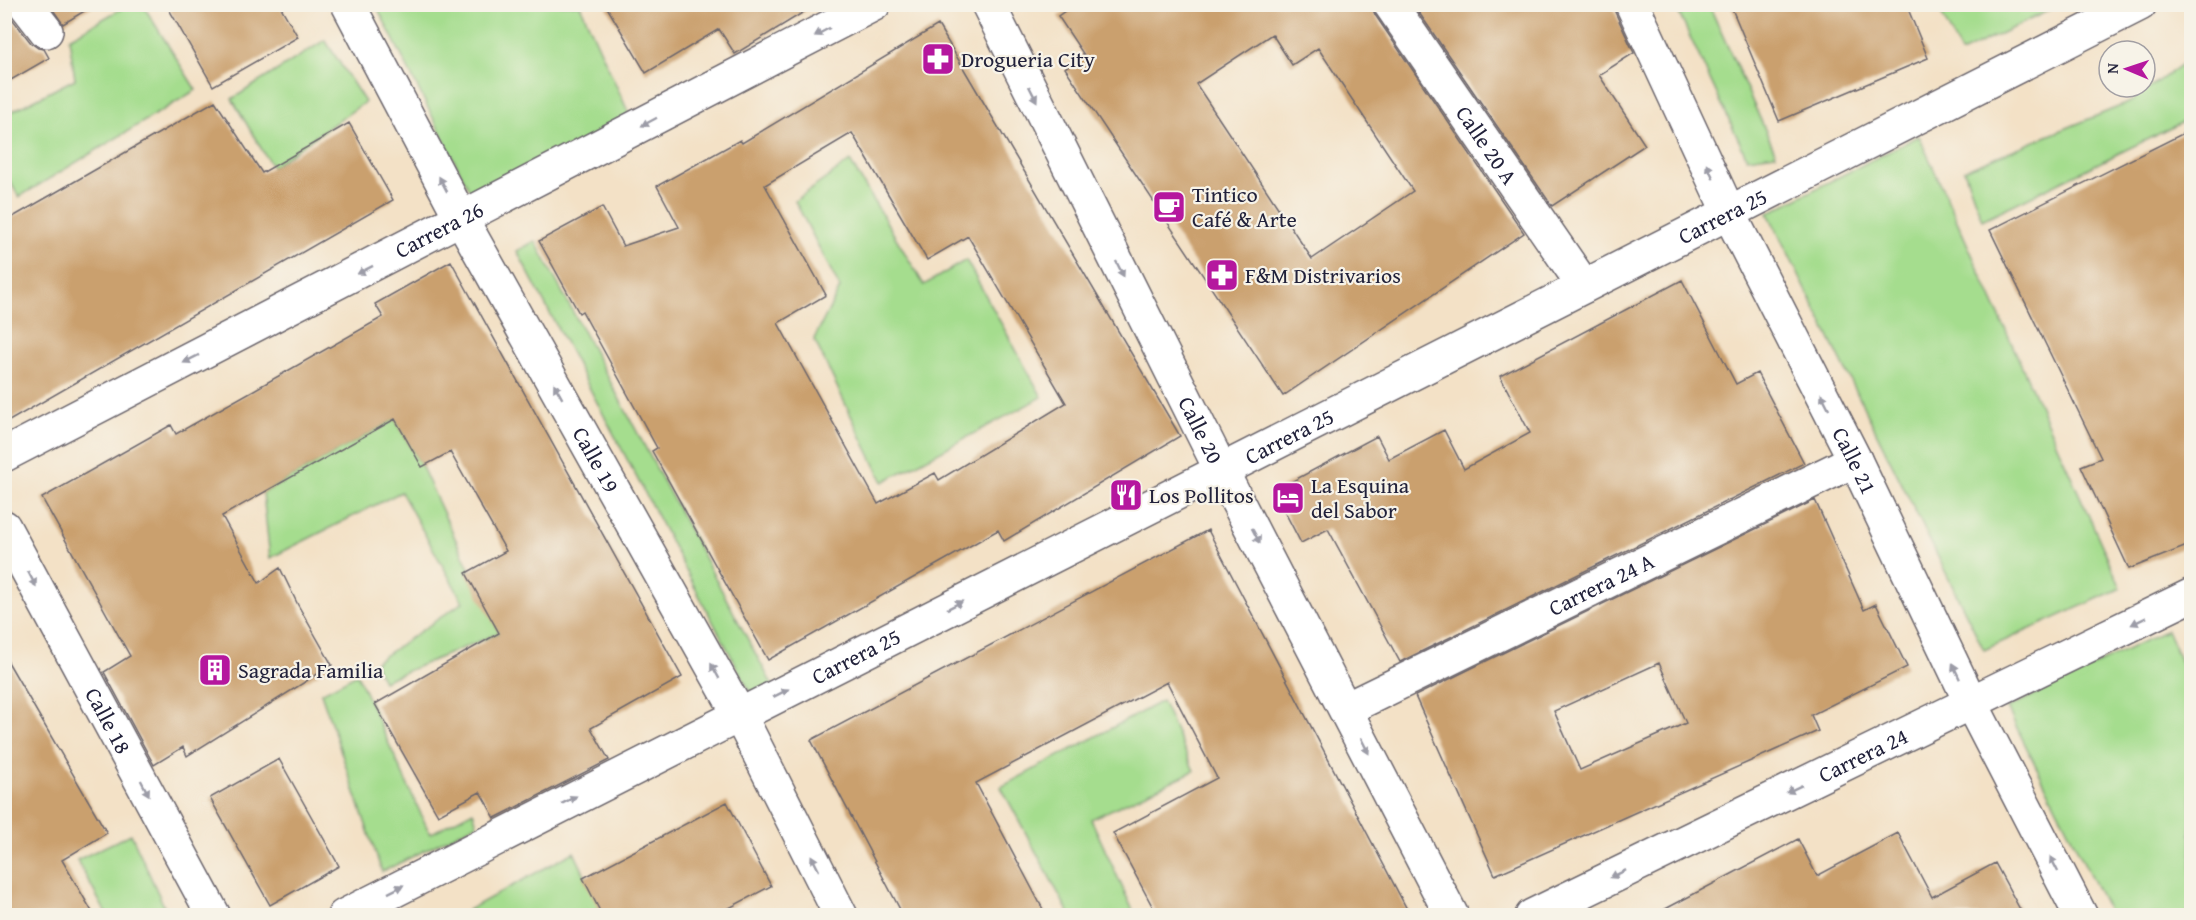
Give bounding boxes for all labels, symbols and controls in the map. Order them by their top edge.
one-way arrow [814,27,831,36]
north arrow [2097,39,2157,99]
pharmacy icon: Drogueria City [920,41,956,77]
place label: Drogueria City [961,43,1095,75]
text: N [2100,62,2124,74]
one-way arrow [1028,86,1038,103]
street label: Calle 20 A [1448,99,1526,191]
one-way arrow [641,117,658,127]
one-way arrow [1705,162,1714,179]
one-way arrow [438,176,448,193]
place label: Tintico Café & Arte [1192,178,1297,235]
street label: Carrera 25 [1672,180,1772,252]
cafe icon: Tintico Café & Arte [1151,189,1187,225]
street label: Carrera 26 [389,193,489,266]
pharmacy icon: F&M Distrivarios [1204,257,1240,293]
place label: F&M Distrivarios [1245,259,1401,291]
one-way arrow [1116,260,1125,277]
one-way arrow [356,265,373,275]
one-way arrow [183,354,200,364]
one-way arrow [553,383,563,400]
street label: Calle 20 [1171,391,1231,469]
one-way arrow [1820,393,1830,410]
street label: Carrera 25 [1239,400,1339,472]
street label: Calle 19 [565,421,628,499]
street label: Calle 21 [1825,421,1885,499]
place label: La Esquina del Sabor [1311,469,1410,526]
restaurant icon: Los Pollitos [1108,477,1144,513]
place label: Los Pollitos [1149,479,1254,511]
hotel icon: La Esquina del Sabor [1270,480,1306,516]
one-way arrow [1251,528,1261,545]
street label: Carrera 24 A [1543,544,1660,624]
one-way arrow [27,571,37,588]
one-way arrow [946,600,963,610]
one-way arrow [2130,616,2148,626]
street label: Carrera 25 [806,620,906,692]
building icon: Sagrada Familia [197,652,233,688]
place label: Sagrada Familia [238,654,384,686]
one-way arrow [710,663,720,680]
one-way arrow [1951,663,1960,680]
street label: Calle 18 [78,682,139,759]
one-way arrow [772,688,789,698]
street label: Carrera 24 [1813,720,1913,790]
one-way arrow [1361,738,1370,755]
one-way arrow [140,779,150,796]
one-way arrow [1785,785,1802,794]
one-way arrow [561,796,578,805]
one-way arrow [810,855,819,872]
one-way arrow [2049,855,2059,872]
one-way arrow [1610,869,1627,879]
one-way arrow [387,884,404,894]

